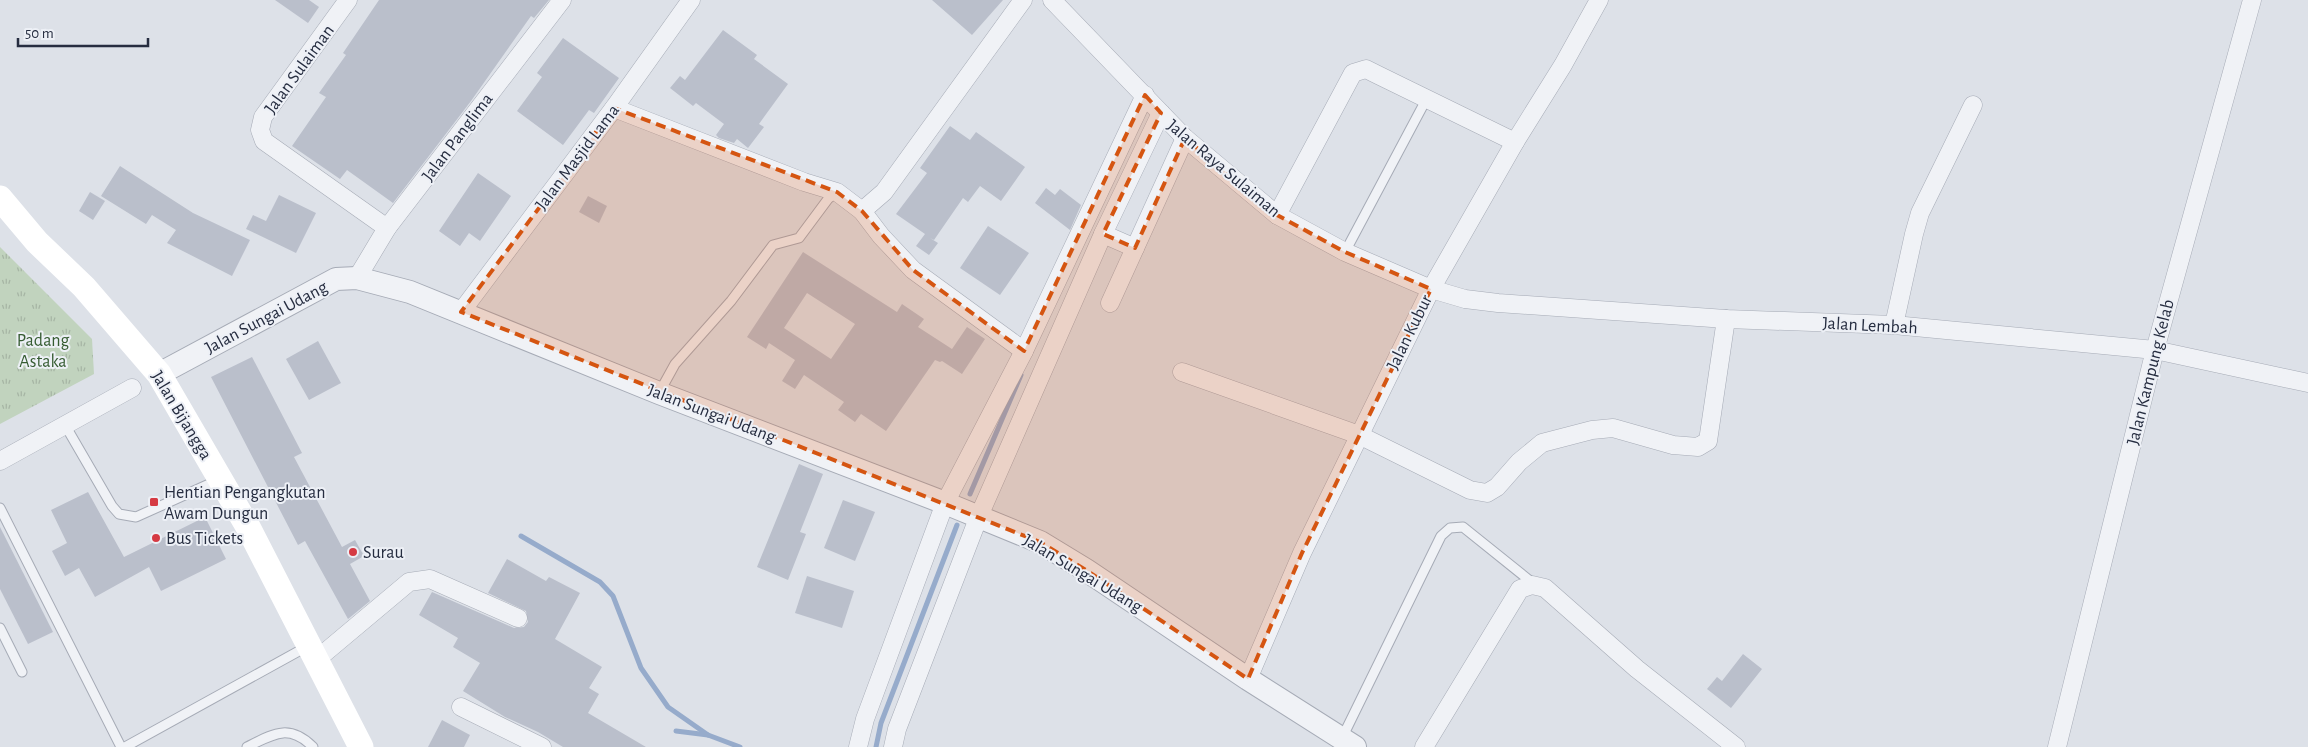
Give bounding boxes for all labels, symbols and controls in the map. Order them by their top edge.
scale bar [18,15,148,47]
street label: Jalan Sulaiman [262,22,338,117]
text: 50 m [25,26,54,41]
street label: Jalan Panglima [419,90,497,185]
street label: Jalan Masjid Lama [532,101,623,214]
street label: Jalan Raya Sulaiman [1163,116,1283,221]
street label: Jalan Sungai Udang [202,278,331,358]
street label: Jalan Kubur [1384,292,1436,373]
street label: Jalan Kampung Kelab [2124,298,2178,447]
street label: Jalan Lembah [1822,315,1918,337]
park label: Padang Astaka [17,332,70,371]
street label: Jalan Bijangga [148,368,215,463]
street label: Jalan Sungai Udang [645,381,778,447]
place label: Hentian Pengangkutan Awam Dungun [164,484,326,523]
marker: Hentian Pengangkutan Awam Dungun [148,496,160,508]
place label: Bus Tickets [166,530,243,548]
street label: Jalan Sungai Udang [1020,531,1145,617]
marker: Bus Tickets [150,532,162,544]
place label: Surau [363,544,404,562]
marker: Surau [347,546,359,558]

